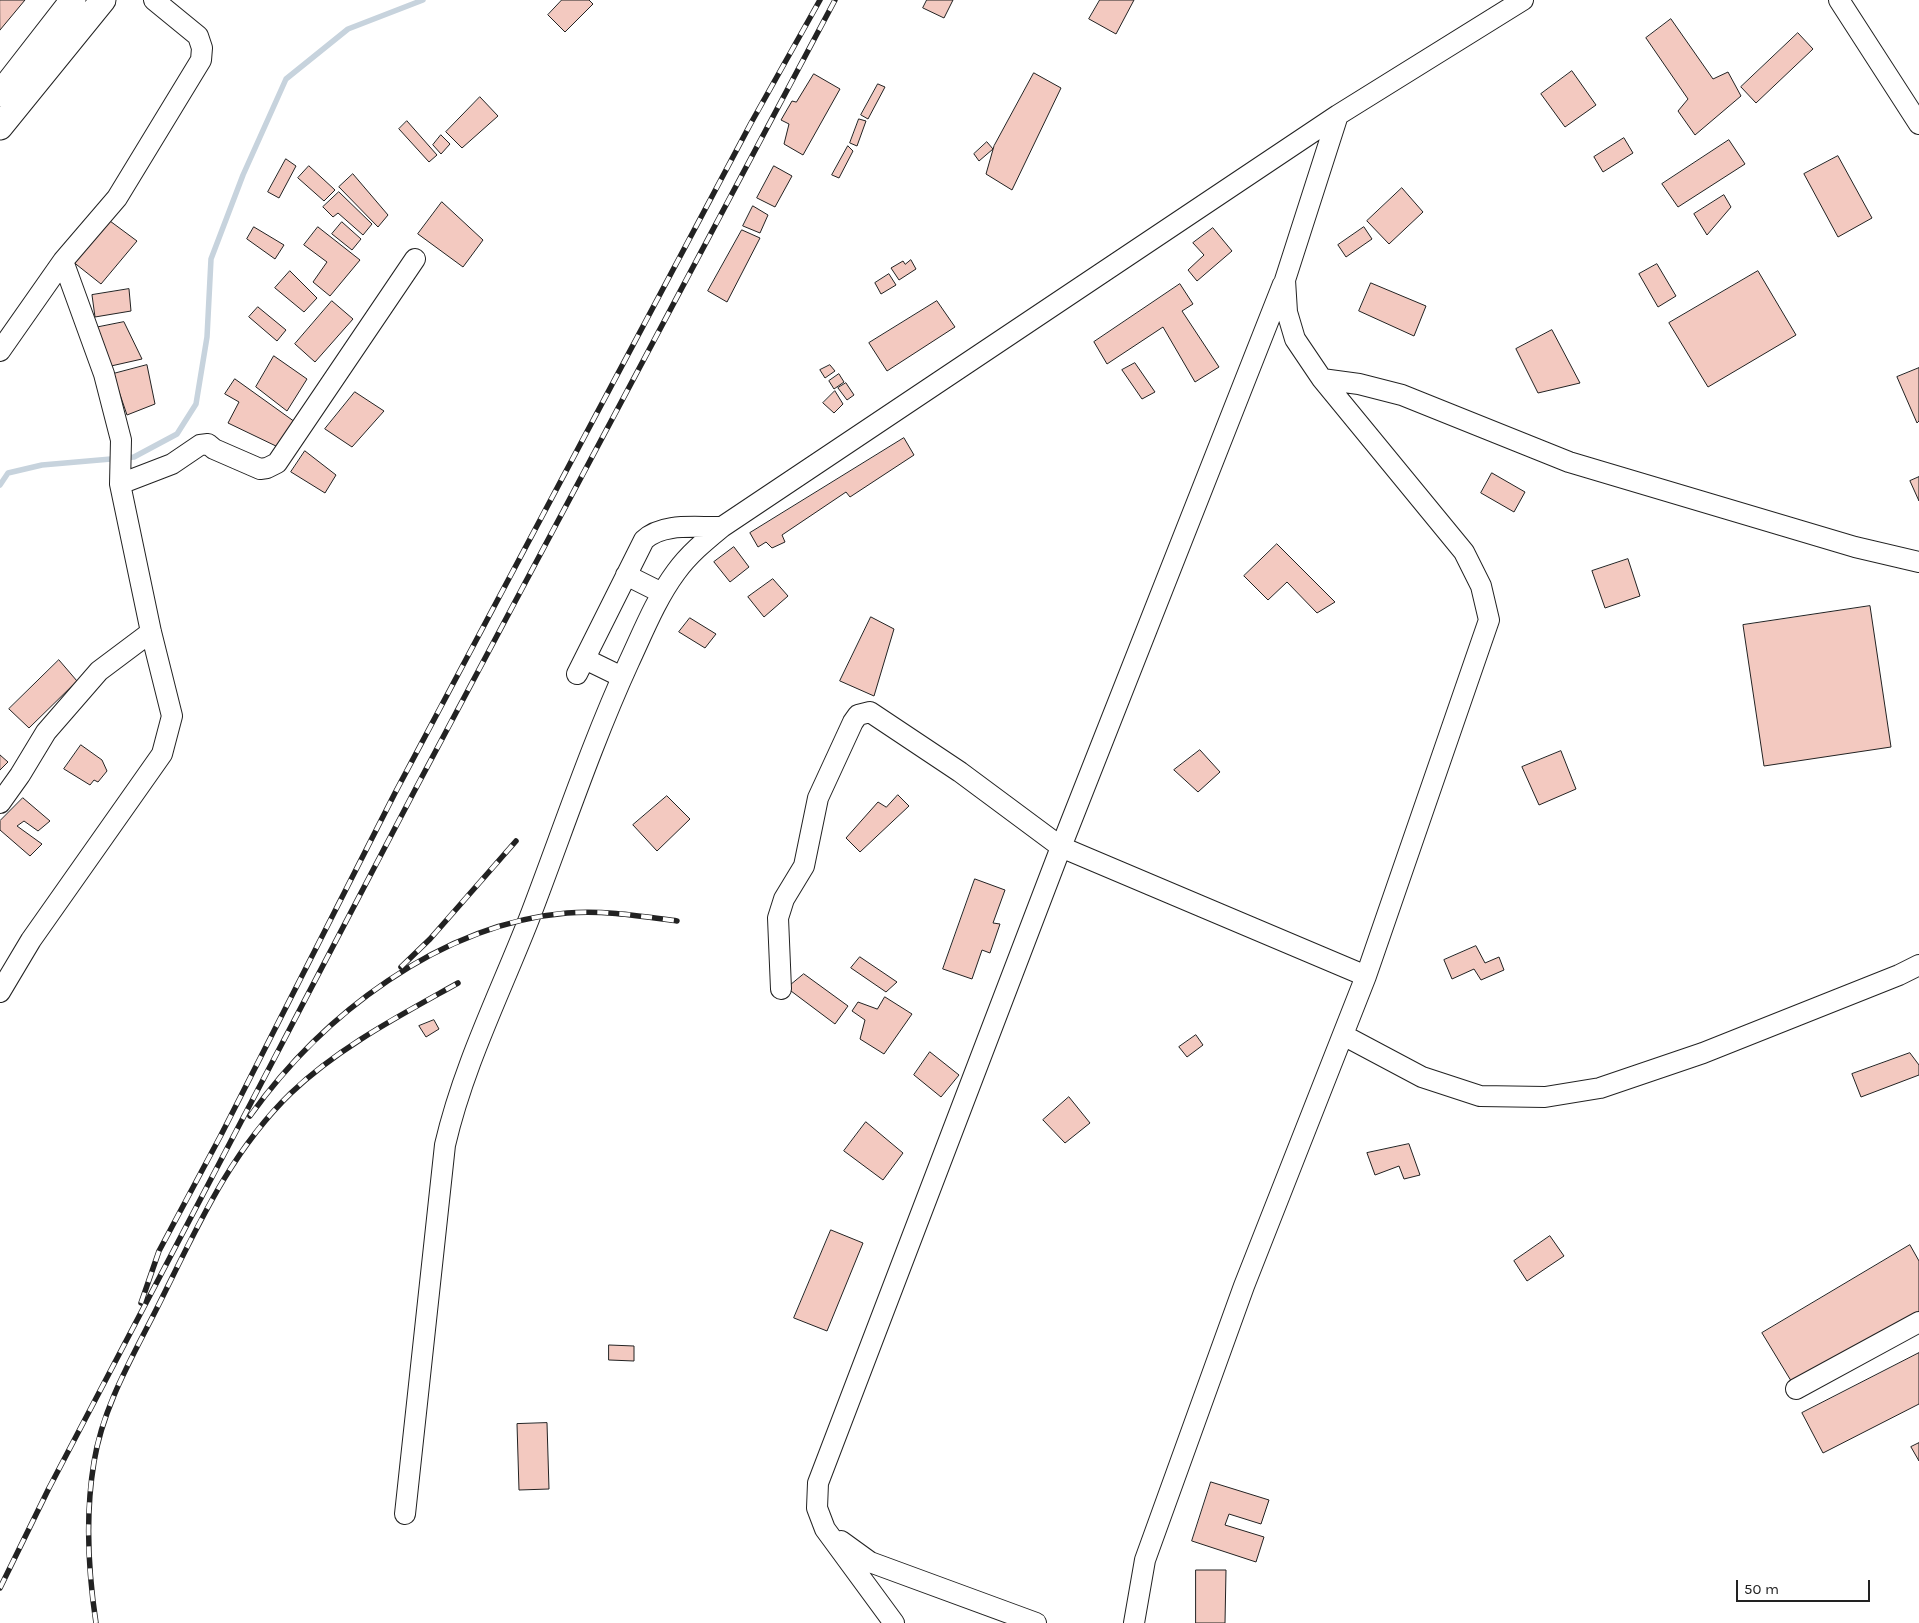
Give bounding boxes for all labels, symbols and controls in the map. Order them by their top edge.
scale bar [1739,1570,1873,1602]
text: 50 m [1744,1580,1779,1598]

